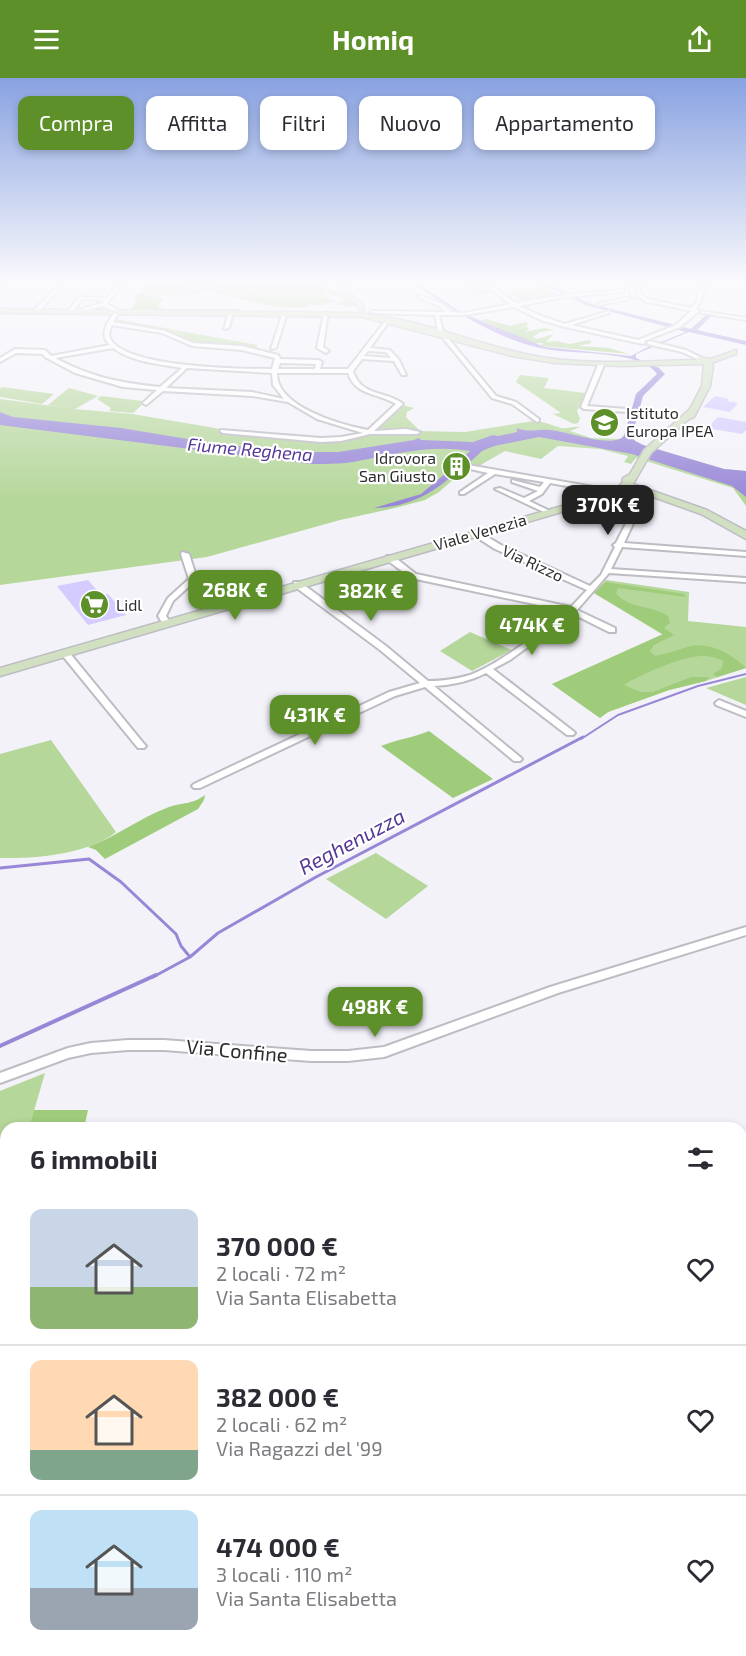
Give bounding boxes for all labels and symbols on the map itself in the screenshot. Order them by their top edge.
place label: Istituto Europa IPEA [626,403,714,440]
school or university icon: Istituto Europa IPEA [589,406,621,438]
water label: Fiume Reghena [187,433,314,465]
place label: Idrovora San Giusto [359,448,436,485]
building icon: Idrovora San Giusto [441,451,473,483]
pin: 370K € [559,485,657,536]
street label: Viale Venezia [431,509,528,554]
street label: Via Rizzo [500,540,567,585]
pin: 268K € [186,570,284,621]
pin: 382K € [322,571,420,622]
supermarket icon: Lidl [79,589,111,621]
place label: Lidl [116,595,142,614]
pin: 474K € [483,605,581,656]
pin: 431K € [266,695,364,746]
water label: Reghenuzza [294,802,409,879]
pin: 498K € [326,987,424,1038]
street label: Via Confine [186,1034,289,1066]

